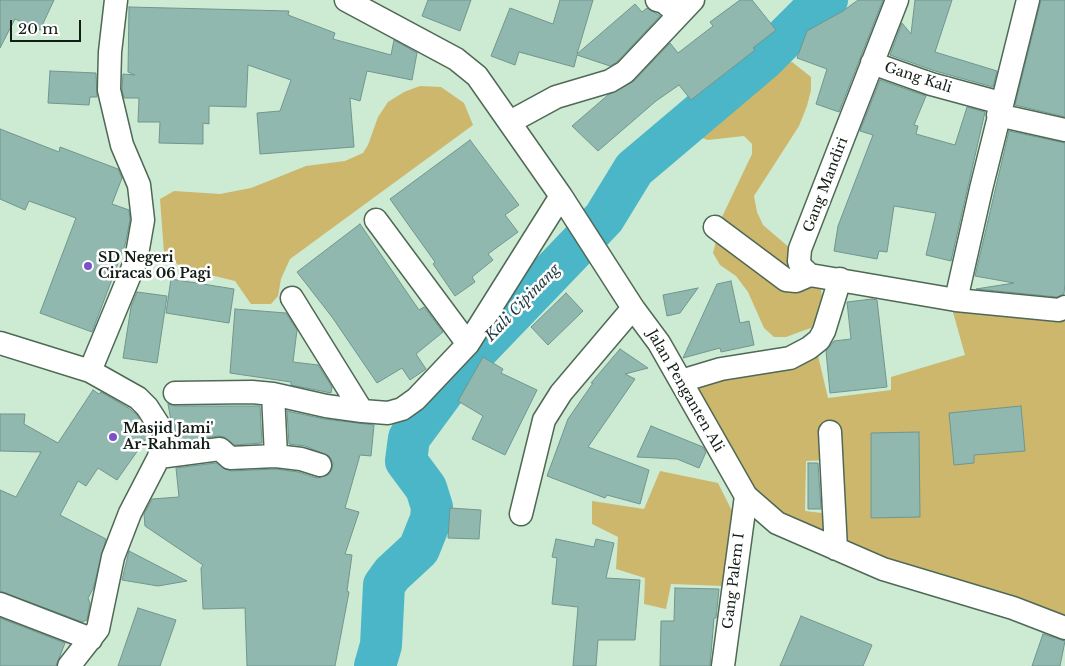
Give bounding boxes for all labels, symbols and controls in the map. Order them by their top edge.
scale bar [12,10,84,42]
text: 20 m [18,19,58,38]
street label: Gang Kali [882,59,954,97]
street label: Gang Mandiri [800,135,852,235]
place label: SD Negeri Ciracas 06 Pagi [98,250,211,282]
marker: SD Negeri Ciracas 06 Pagi [82,260,94,272]
water label: Kali Cipinang [482,261,564,345]
street label: Jalan Penganten Ali [643,327,727,455]
place label: Masjid Jami' Ar-Rahmah [123,421,214,454]
marker: Masjid Jami' Ar-Rahmah [107,431,119,443]
street label: Gang Palem I [720,532,748,630]

